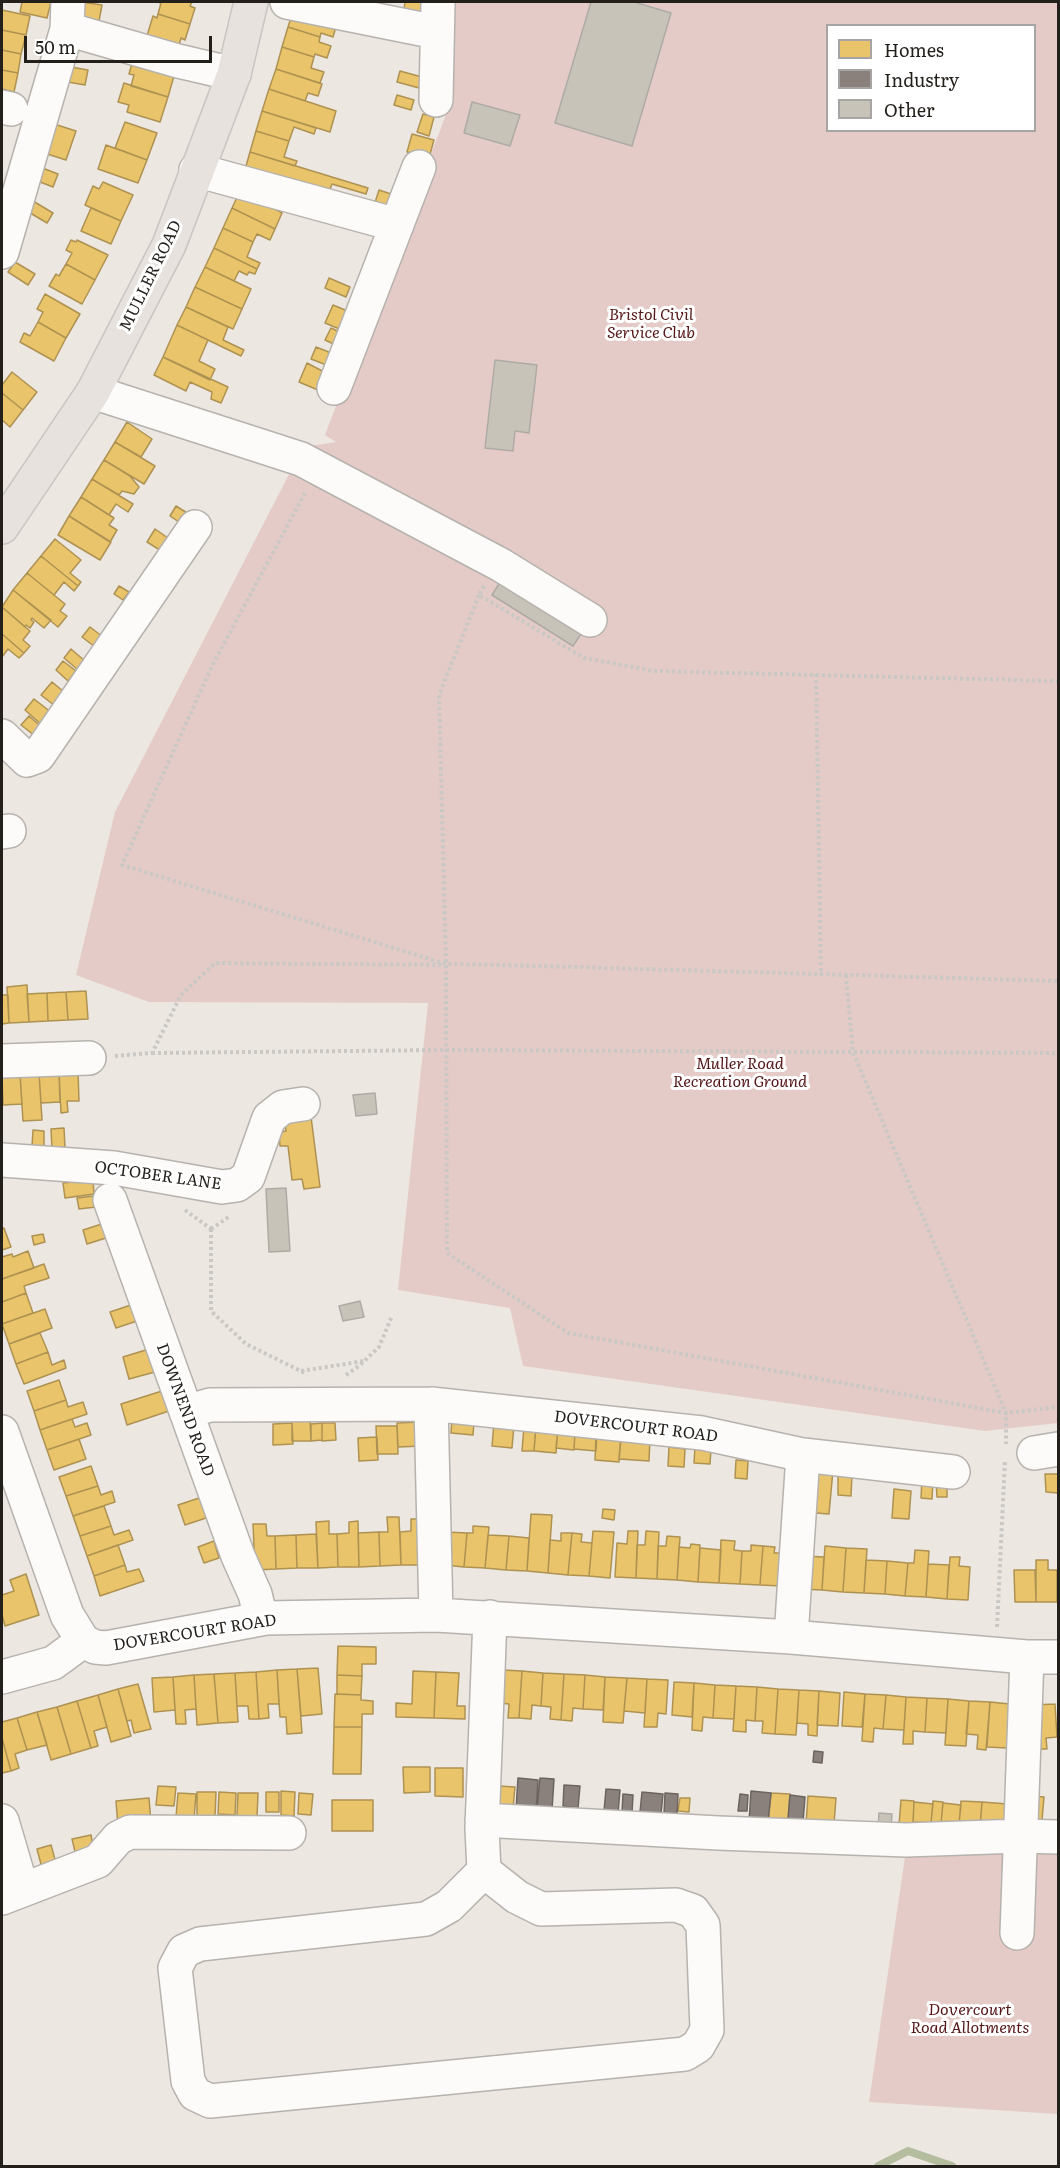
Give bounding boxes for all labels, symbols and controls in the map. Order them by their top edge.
scale bar [27,24,214,62]
legend [826,24,1036,132]
text: 50 m [35,33,76,60]
text: Homes [884,36,944,63]
text: Industry [884,66,959,93]
text: Other [884,96,934,123]
street label: MULLER ROAD [116,218,186,334]
park label: Bristol Civil Service Club [607,305,695,343]
park label: Muller Road Recreation Ground [673,1054,807,1092]
street label: OCTOBER LANE [93,1158,223,1194]
street label: DOWNEND ROAD [152,1341,218,1479]
street label: DOVERCOURT ROAD [553,1407,719,1447]
street label: DOVERCOURT ROAD [112,1611,278,1655]
park label: Dovercourt Road Allotments [911,2000,1029,2038]

